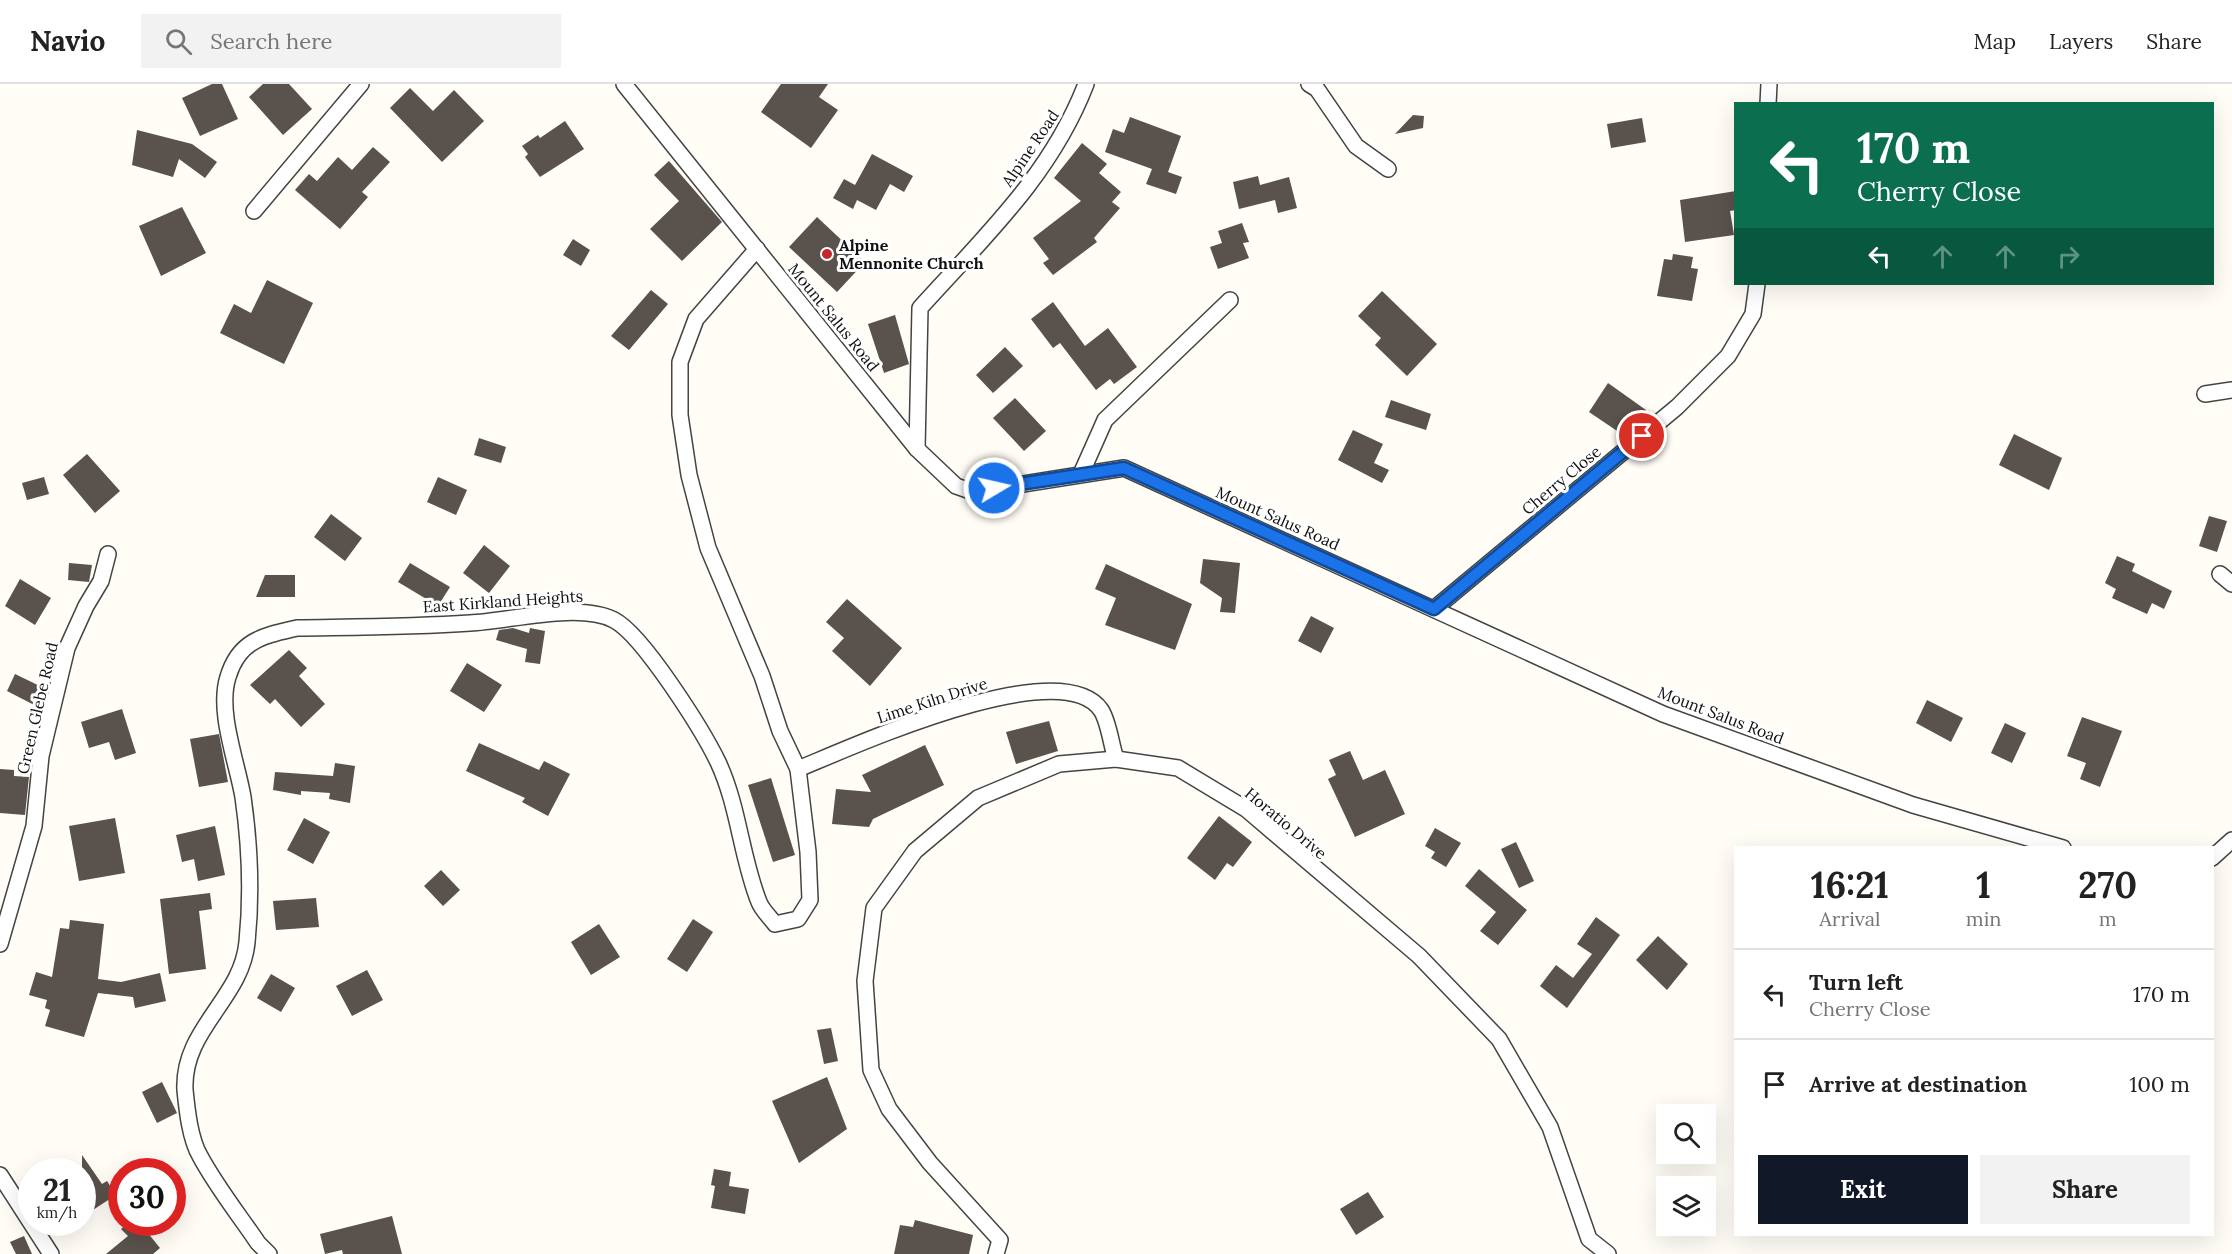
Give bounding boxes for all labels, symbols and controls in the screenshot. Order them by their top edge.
search box [141,14,561,68]
text: Navio [30,23,105,59]
icon: search [162,25,195,58]
text: Search here [210,27,332,55]
text: Map [1973,28,2016,55]
text: Layers [2049,28,2113,55]
text: Share [2146,28,2202,55]
street label: Alpine Road [997,106,1063,191]
text: 170 m [1857,121,1970,175]
icon: left [1758,126,1836,204]
text: Cherry Close [1857,174,2021,208]
place label: Alpine Mennonite Church [839,235,984,273]
icon: left [1863,240,1896,273]
icon: ahead [1926,240,1959,273]
icon: ahead [1989,240,2022,273]
icon: right [2052,240,2085,273]
marker: Alpine Mennonite Church [820,247,834,261]
street label: Mount Salus Road [784,259,884,375]
pin [1616,410,1667,461]
icon: arrive [1625,419,1658,452]
street label: Cherry Close [1517,441,1605,519]
position arrow [962,456,1026,520]
street label: Mount Salus Road [1213,482,1343,554]
street label: East Kirkland Heights [422,585,584,617]
street label: Green Glebe Road [12,640,62,776]
street label: Lime Kiln Drive [874,673,990,727]
street label: Mount Salus Road [1655,682,1787,748]
street label: Horatio Drive [1241,783,1331,863]
text: 16:21 [1811,862,1889,908]
text: 1 [1976,862,1991,908]
text: 270 [2078,862,2137,908]
text: Arrival [1819,906,1880,931]
text: min [1966,906,2001,931]
text: m [2099,906,2117,931]
text: Turn left [1809,968,1903,996]
icon: left [1758,978,1791,1011]
text: 170 m [2133,980,2190,1008]
text: Cherry Close [1809,996,1931,1021]
icon: arrive [1758,1068,1791,1101]
text: Arrive at destination [1809,1070,2027,1098]
text: 100 m [2129,1070,2190,1098]
map controls [1656,1104,1716,1236]
button: search [1656,1104,1716,1164]
button: Exit [1758,1155,1968,1224]
button: Share [1980,1155,2190,1224]
speed limit sign: 30 [108,1158,186,1236]
text: 21 [43,1171,71,1209]
button: layers [1656,1176,1716,1236]
text: km/h [37,1203,77,1222]

